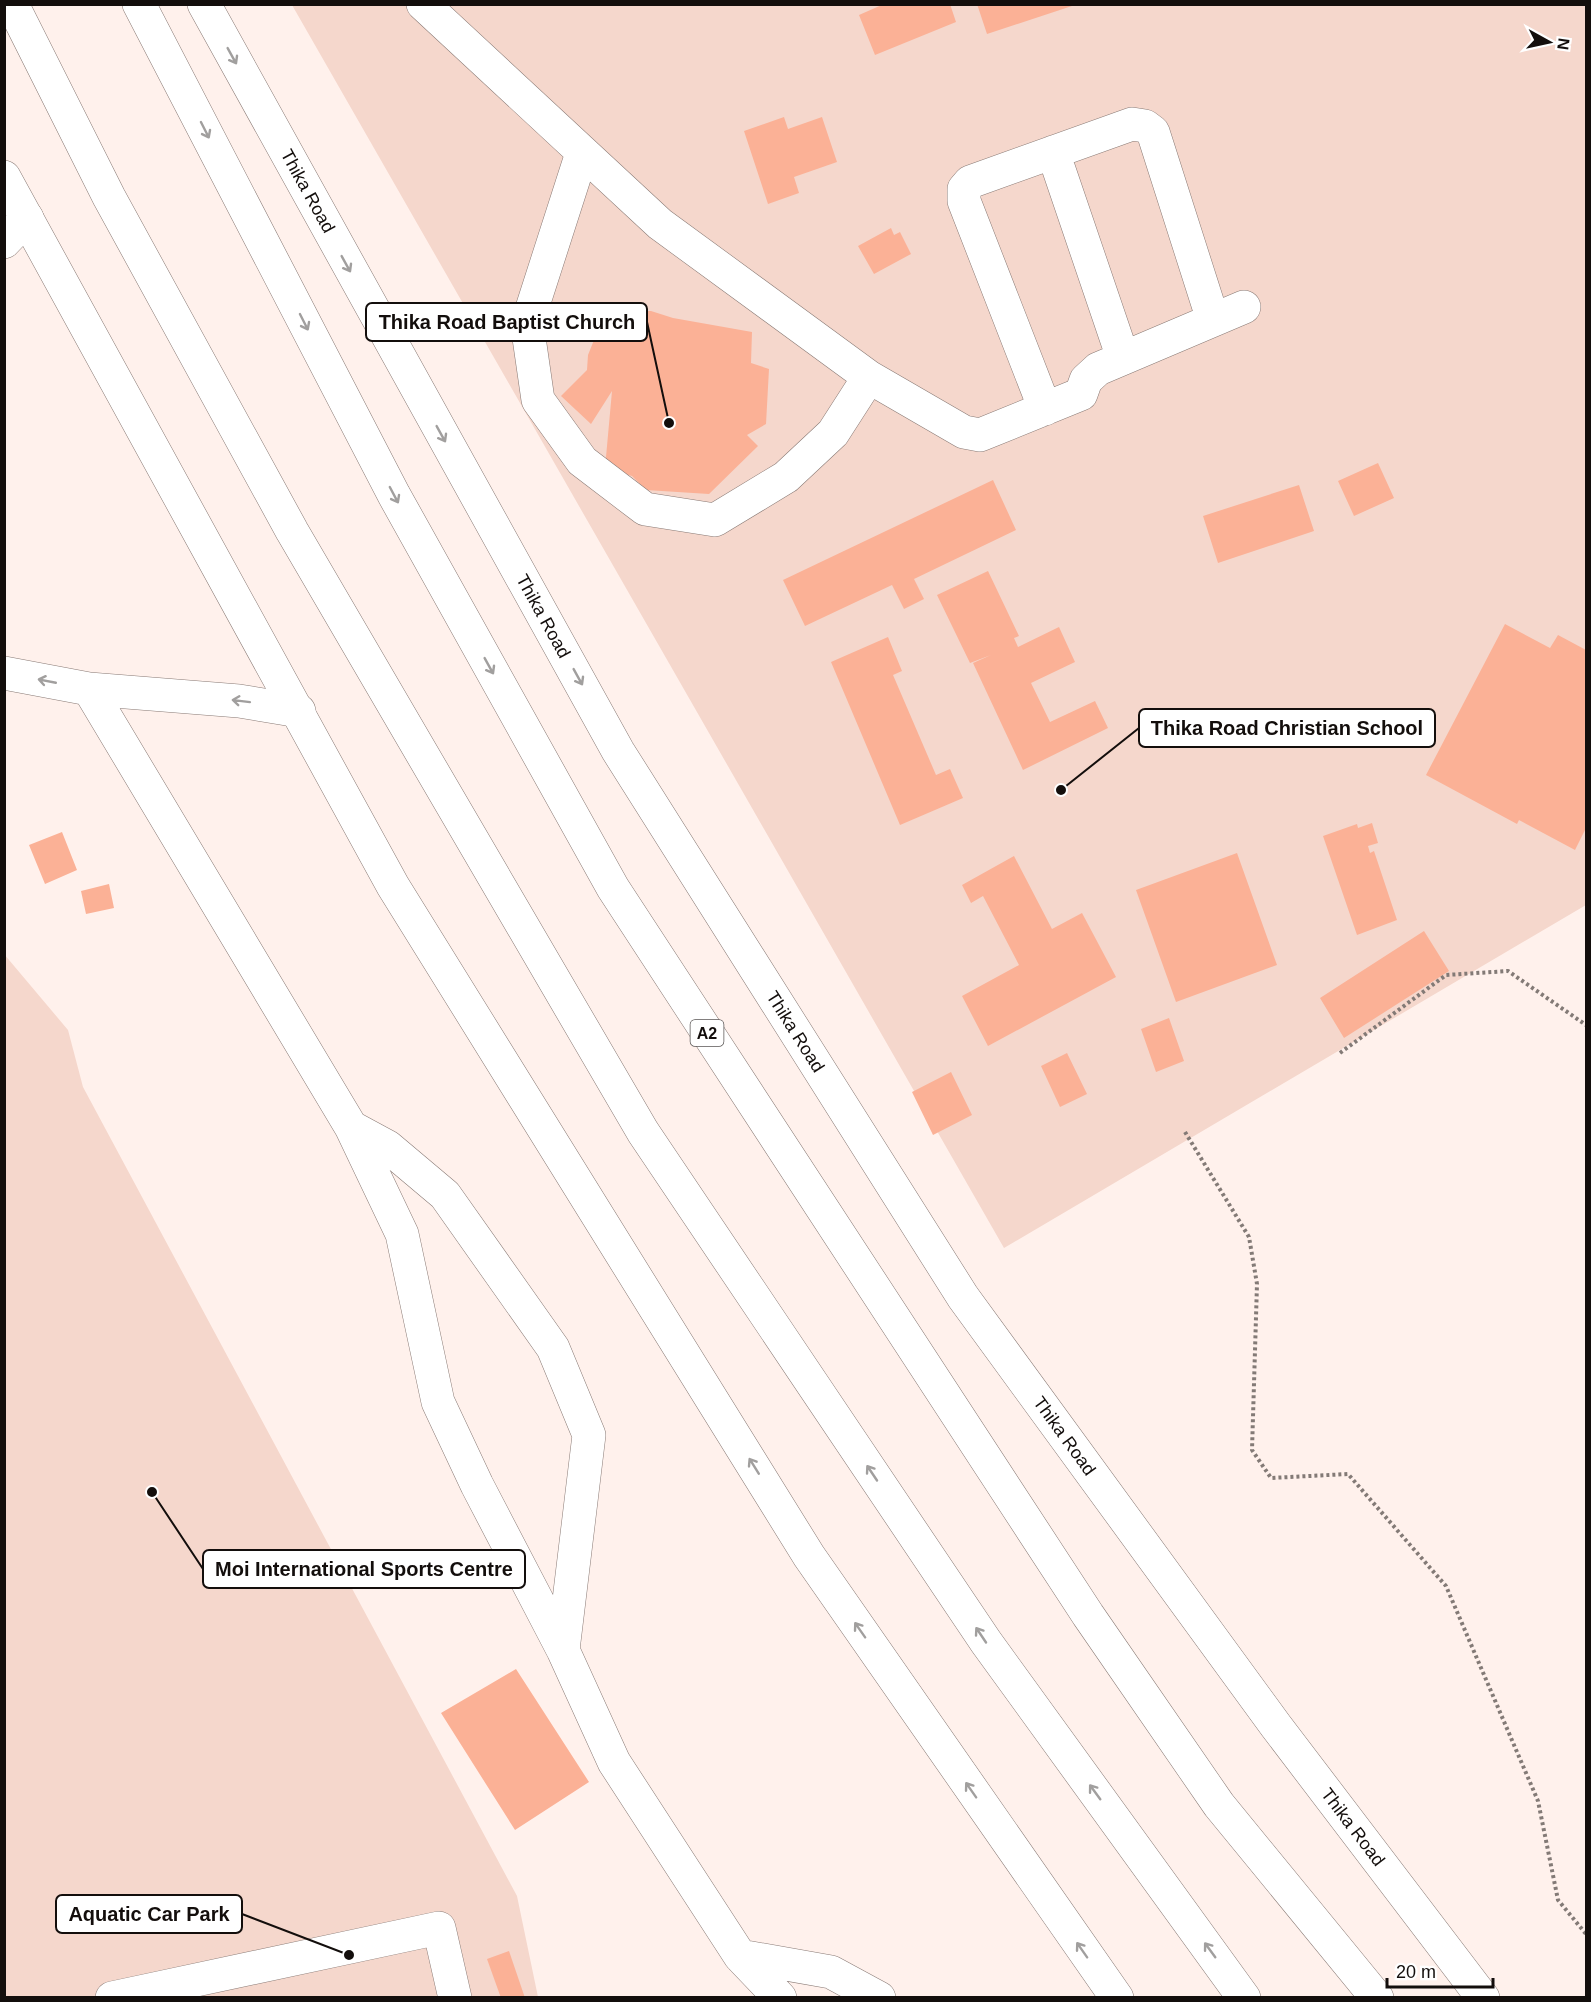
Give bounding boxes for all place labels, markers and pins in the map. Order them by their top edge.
callout: Thika Road Baptist Church [366,303,647,341]
callout: Thika Road Christian School [1139,709,1435,747]
callout: Moi International Sports Centre [203,1550,525,1588]
callout: Aquatic Car Park [56,1895,242,1933]

